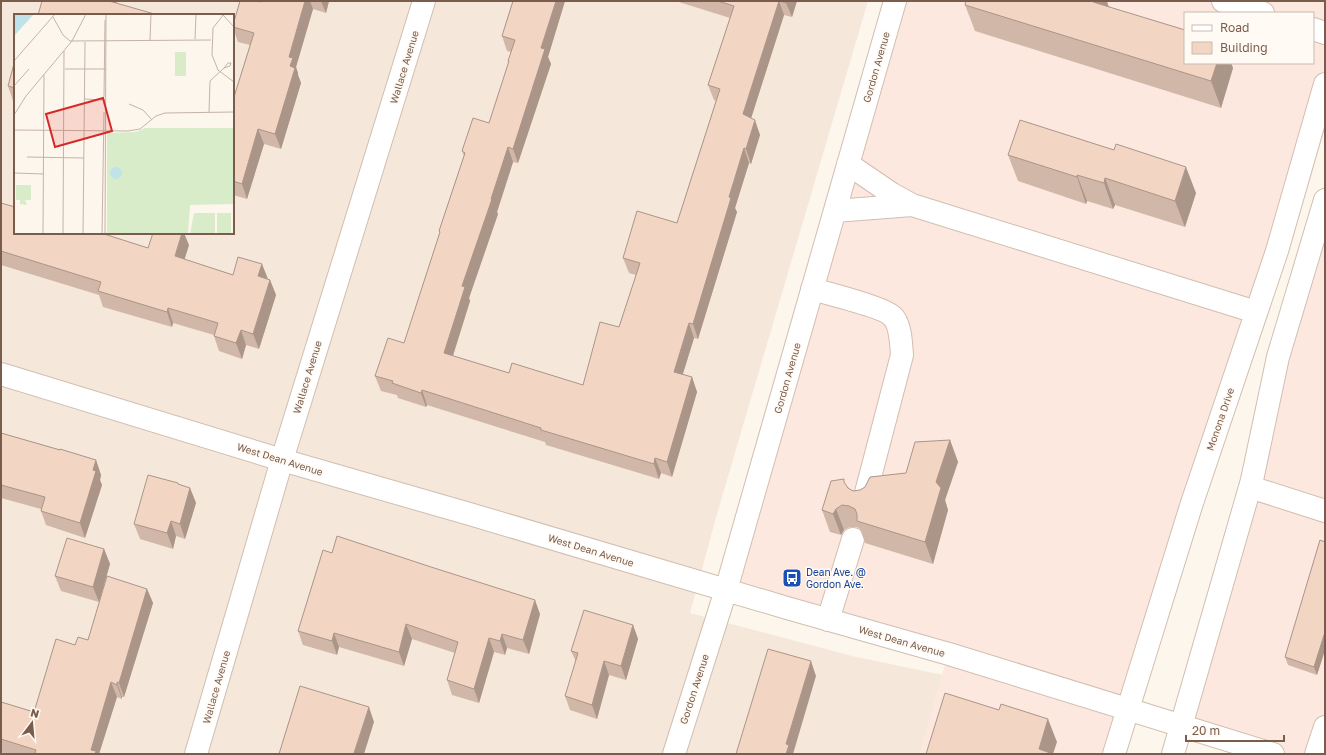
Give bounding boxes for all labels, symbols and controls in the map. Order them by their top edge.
legend [1184,12,1314,64]
inset map [14,14,234,234]
text: Road [1220,20,1249,35]
street label: Wallace Avenue [387,29,421,105]
street label: Gordon Avenue [860,30,892,104]
text: Building [1220,40,1268,55]
street label: Wallace Avenue [290,339,324,415]
street label: Gordon Avenue [771,341,803,415]
street label: Monona Drive [1204,386,1236,452]
street label: West Dean Avenue [236,440,325,478]
street label: West Dean Avenue [547,531,636,569]
place label: Dean Ave. @ Gordon Ave. [806,566,866,590]
bus stop icon: Dean Ave. @ Gordon Ave. [781,567,803,589]
street label: West Dean Avenue [857,623,947,659]
street label: Wallace Avenue [200,649,232,725]
street label: Gordon Avenue [677,652,711,726]
north arrow [12,703,52,743]
text: N [29,706,41,720]
scale bar [1186,717,1284,743]
text: 20 m [1192,723,1220,738]

